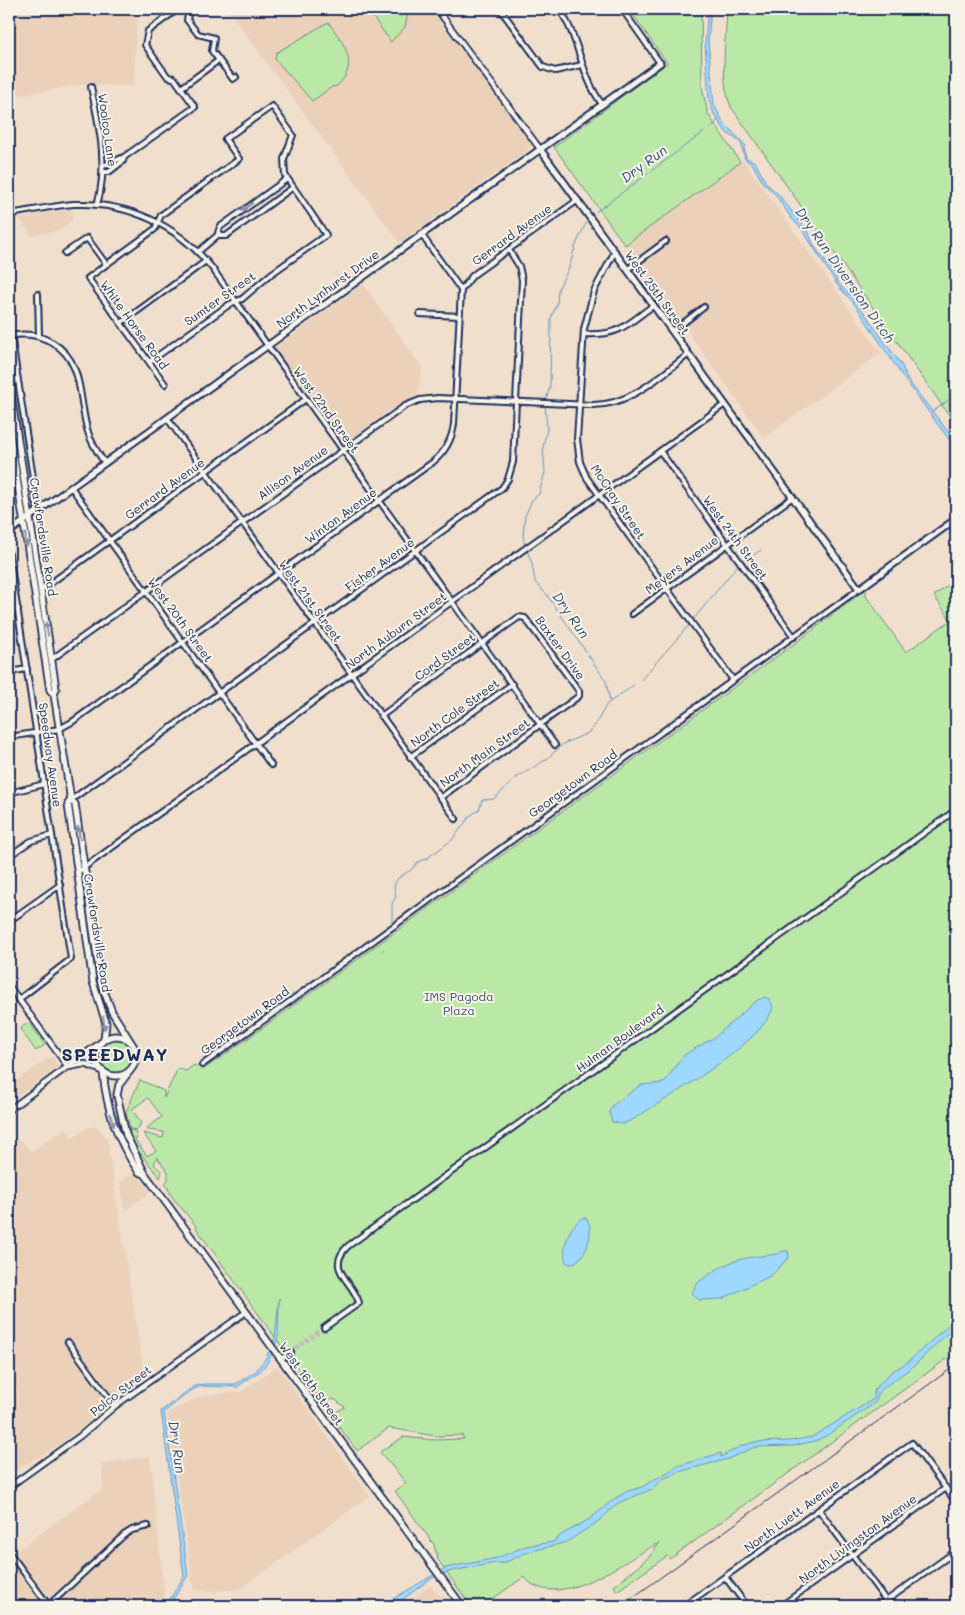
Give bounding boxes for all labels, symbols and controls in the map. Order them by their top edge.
street label: Woolco Lane [95,92,121,167]
water label: Dry Run [617,140,671,187]
street label: Gerrard Avenue [468,200,554,269]
one-way arrow [240,202,254,212]
water label: Dry Run Diversion Ditch [791,203,900,347]
street label: North Lynhurst Drive [273,246,382,331]
street label: West 25th Street [622,247,694,338]
street label: Sumter Street [181,268,258,329]
street label: White Horse Road [97,277,173,372]
street label: West 22nd Street [290,363,363,456]
street label: Allison Avenue [254,441,331,503]
street label: Gerrard Avenue [121,454,207,523]
street label: McCray Street [588,461,650,542]
street label: Crawfordsville Road [27,476,61,598]
street label: Winton Avenue [301,484,380,547]
street label: West 24th Street [700,492,772,583]
street label: Meyers Avenue [641,531,721,597]
one-way arrow [23,533,31,549]
street label: Fisher Avenue [342,534,417,595]
street label: West 21st Street [275,556,346,645]
street label: West 20th Street [145,574,217,665]
street label: North Auburn Street [341,588,449,672]
water label: Dry Run [548,588,594,642]
street label: Baxter Drive [532,612,589,683]
one-way arrow [43,621,51,637]
street label: Cord Street [411,629,478,684]
street label: North Cole Street [407,675,502,750]
street label: Speedway Avenue [36,702,66,808]
street label: North Main Street [436,714,533,790]
street label: Georgetown Road [525,745,620,821]
one-way arrow [75,825,83,841]
street label: Crawfordsville Road [81,872,115,994]
street label: Georgetown Road [197,982,292,1058]
park label: IMS Pagoda Plaza [424,988,494,1018]
street label: Hulman Boulevard [572,1001,667,1075]
one-way arrow [100,1016,108,1032]
district label: SPEEDWAY [61,1042,169,1066]
one-way arrow [108,1112,116,1128]
street label: West 16th Street [276,1338,348,1428]
street label: Polco Street [86,1361,154,1419]
water label: Dry Run [164,1419,191,1475]
street label: North Luett Avenue [741,1475,842,1555]
street label: North Livingston Avenue [795,1490,919,1586]

